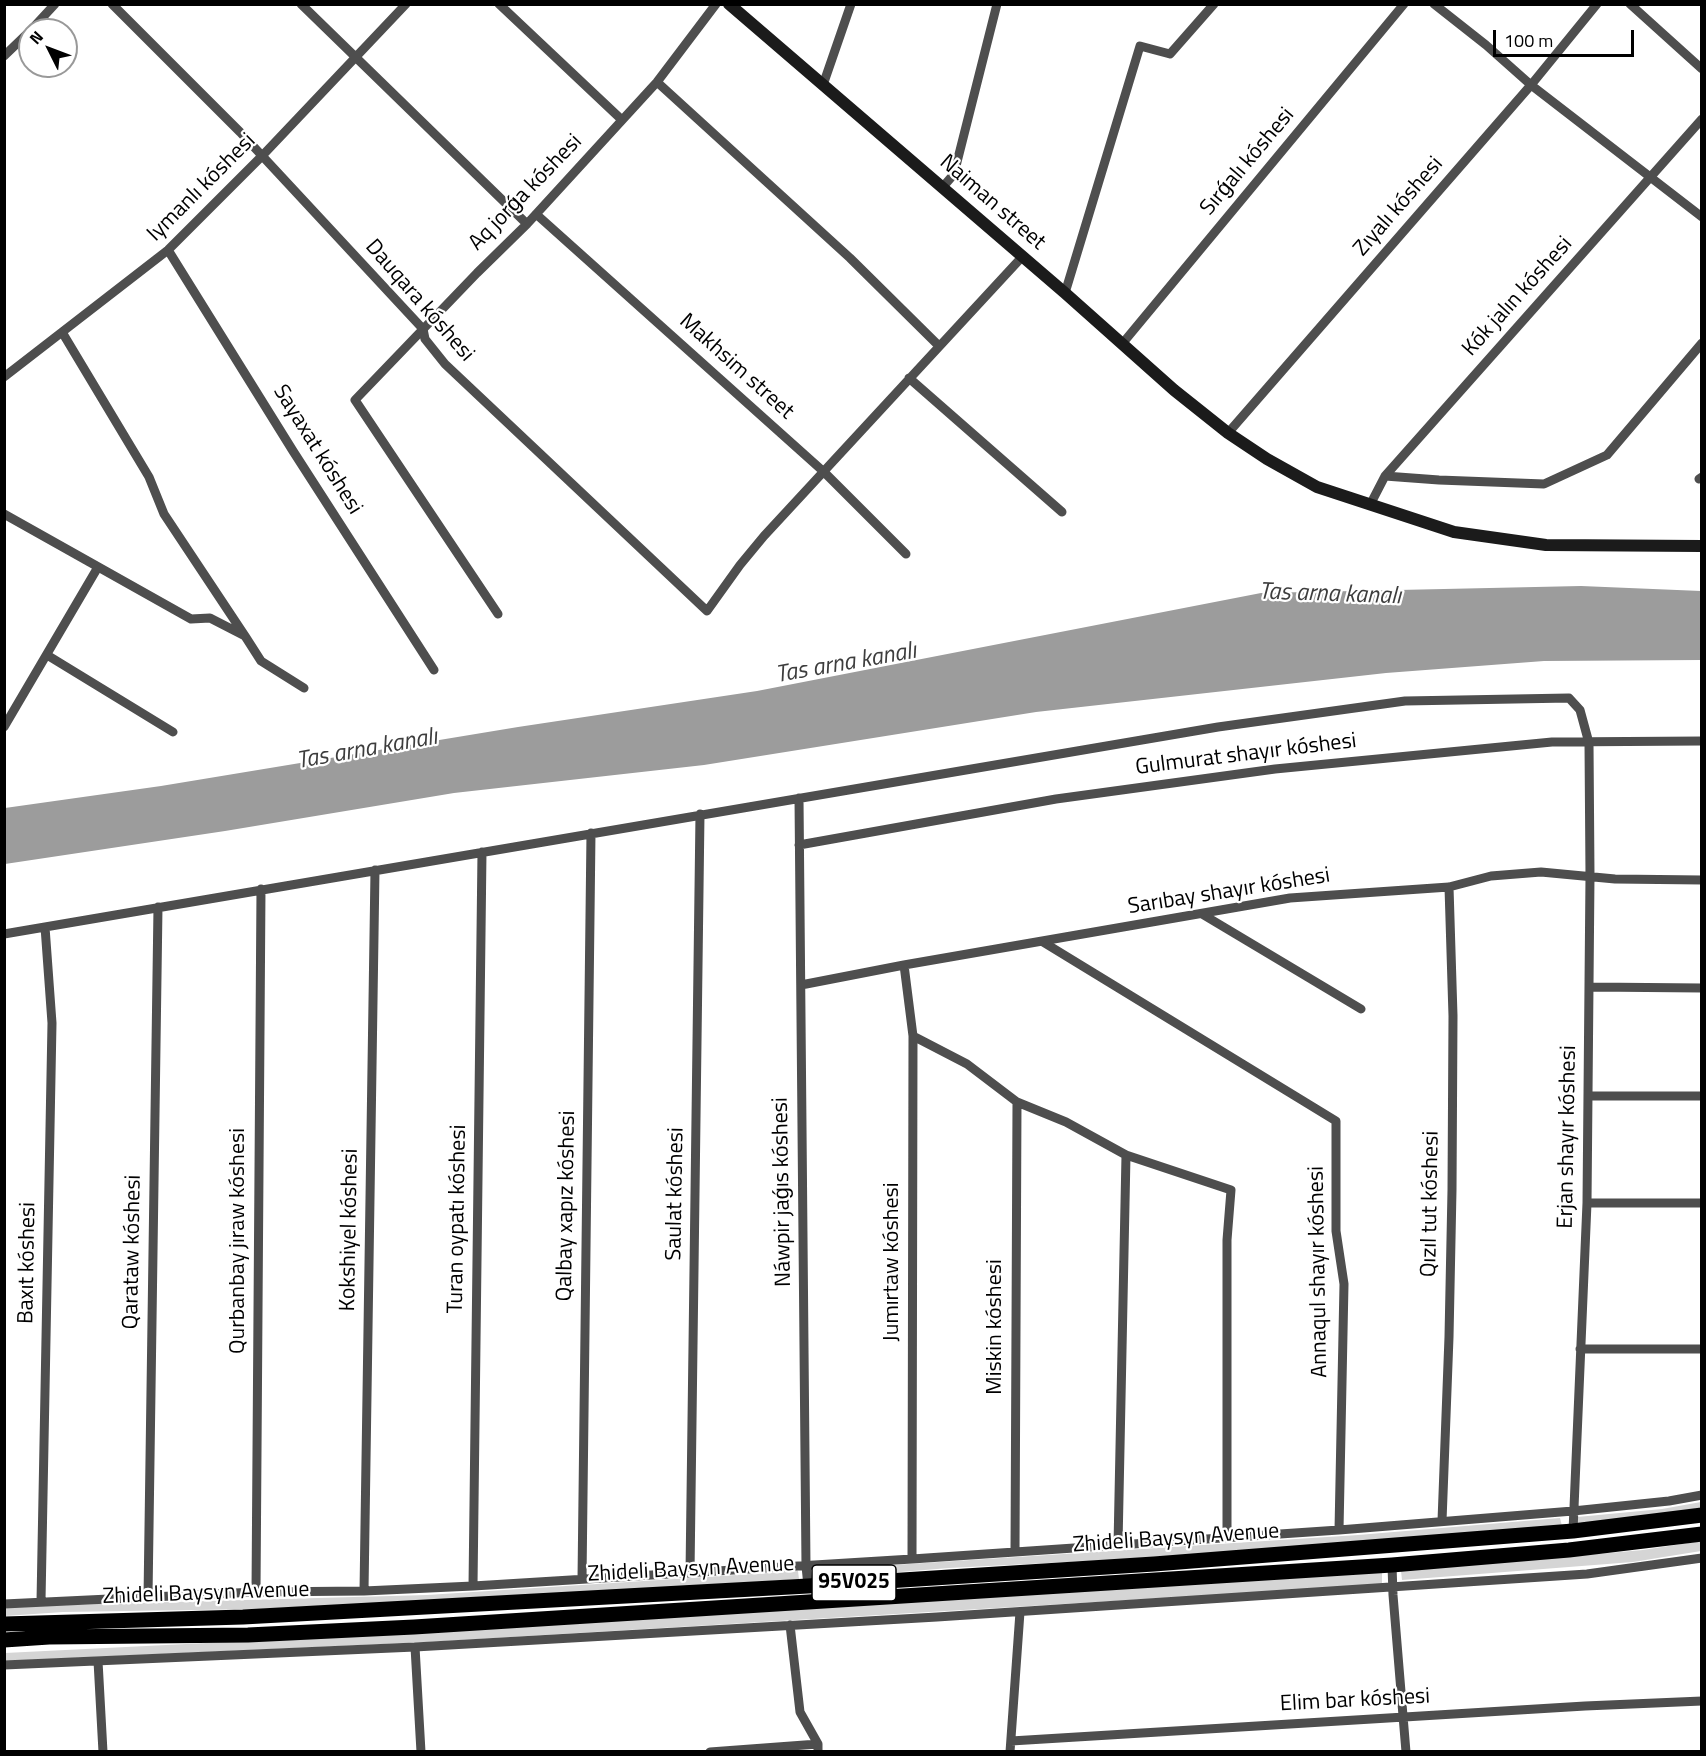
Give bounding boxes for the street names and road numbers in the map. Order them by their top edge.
street label: Sırǵalı kóshesi [1195,103,1301,221]
street label: Iymanlı kóshesi [142,128,262,248]
street label: Aq jorǵa kóshesi [464,129,588,257]
street label: Naiman street [934,150,1050,256]
street label: Zıyalı kóshesi [1349,152,1449,262]
street label: Kók jalın kóshesi [1457,232,1579,362]
street label: Dauqara kóshesi [359,235,479,367]
street label: Makhsim street [673,309,799,425]
street label: Sayaxat kóshesi [267,380,367,520]
street label: Gulmurat shayır kóshesi [1134,728,1358,782]
street label: Sarıbay shayır kóshesi [1126,863,1332,921]
street label: Erjan shayır kóshesi [1553,1045,1583,1229]
street label: Náwpir jaǵıs kóshesi [768,1097,798,1287]
street label: Qalbay xapız kóshesi [552,1110,582,1302]
street label: Turan oypatı kóshesi [443,1124,473,1314]
street label: Saulat kóshesi [662,1127,690,1261]
street label: Qurbanbay jıraw kóshesi [226,1128,252,1354]
street label: Qızıl tut kóshesi [1417,1131,1445,1277]
street label: Kokshiyel kóshesi [335,1148,365,1312]
street label: Annaqul shayır kóshesi [1304,1166,1334,1378]
street label: Qarataw kóshesi [118,1174,148,1330]
street label: Jumırtaw kóshesi [880,1182,906,1342]
street label: Baxıt kóshesi [14,1202,42,1324]
street label: Miskin kóshesi [983,1259,1009,1395]
street label: Zhideli Baysyn Avenue [1072,1519,1280,1559]
street label: Zhideli Baysyn Avenue [587,1551,795,1589]
road number: 95V025 [812,1565,896,1601]
street label: Zhideli Baysyn Avenue [102,1577,310,1611]
street label: Elim bar kóshesi [1279,1684,1431,1718]

